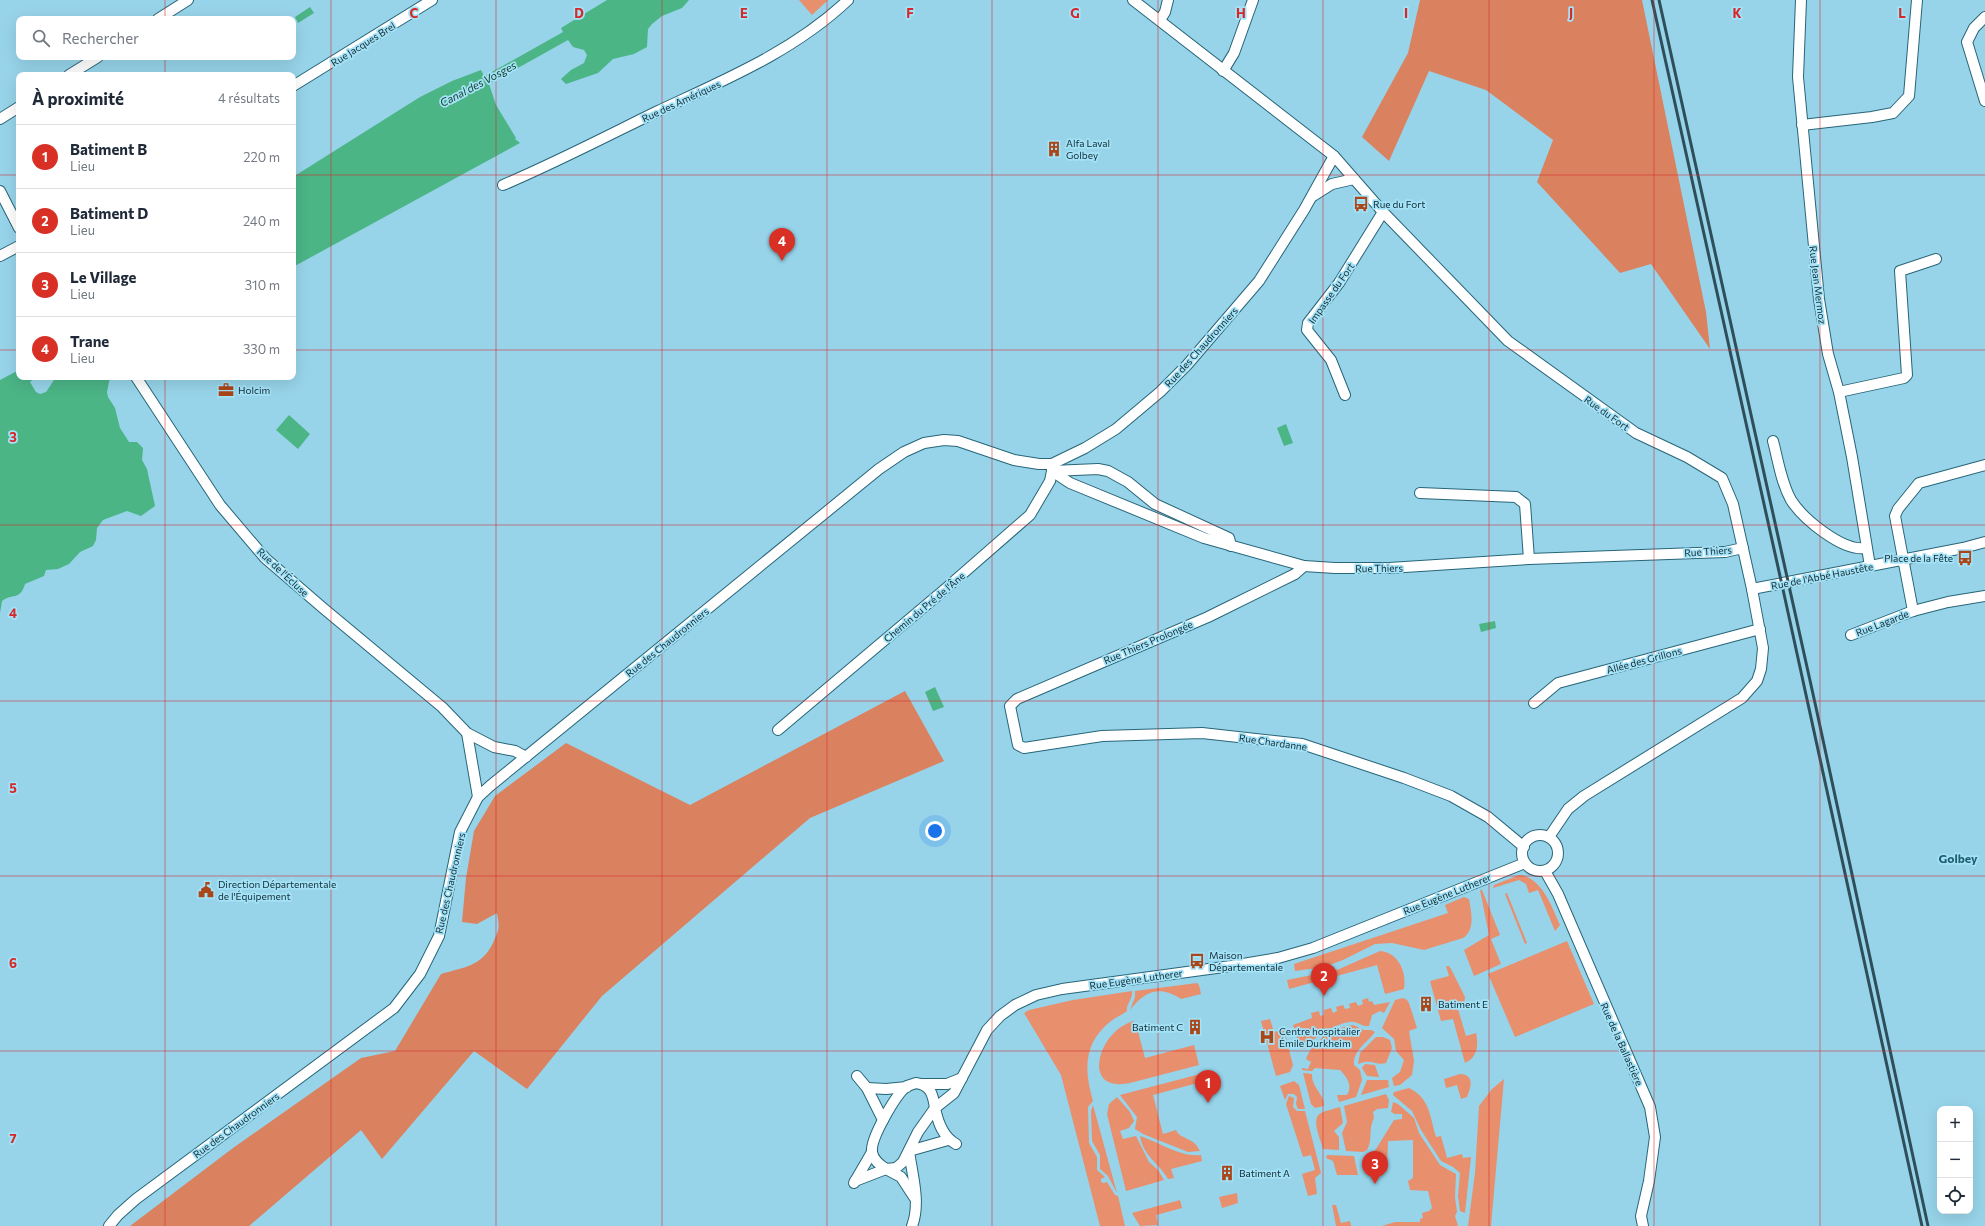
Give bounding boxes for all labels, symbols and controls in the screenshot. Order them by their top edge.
text: C [410,5,419,21]
text: D [574,5,584,21]
text: E [740,5,748,21]
text: F [906,5,914,21]
text: G [1070,5,1080,21]
text: H [1236,5,1246,21]
text: I [1404,5,1408,21]
text: J [1569,5,1573,21]
text: K [1732,5,1742,21]
text: L [1898,5,1906,21]
search box [16,16,296,60]
street label: Rue Jacques Brel [329,19,397,69]
icon: search [30,27,52,49]
text: Rechercher [62,29,139,47]
water label: Canal des Vosges [437,58,518,109]
street label: Rue des Amériques [640,77,723,125]
text: À proximité [32,88,124,109]
text: 4 résultats [218,90,280,106]
place label: Alfa Laval Golbey [1066,137,1110,161]
text: Batiment B [70,140,147,158]
building icon: Alfa Laval Golbey [1045,140,1063,158]
text: 1 [42,149,48,165]
text: 220 m [243,149,280,165]
text: Lieu [70,158,95,174]
bus stop icon: Rue du Fort [1352,195,1370,213]
place label: Rue du Fort [1373,198,1425,210]
text: Batiment D [70,204,148,222]
text: 2 [41,213,49,229]
text: 240 m [243,213,280,229]
text: Lieu [70,222,95,238]
pin: 4 [769,228,795,261]
street label: Rue Jean Mermoz [1807,245,1829,325]
street label: Impasse du Fort [1305,260,1357,326]
text: Le Village [70,268,136,286]
text: 3 [41,277,49,293]
text: 310 m [245,277,280,293]
text: Lieu [70,286,95,302]
street label: Rue des Chaudronniers [1162,304,1240,390]
text: Trane [70,332,109,350]
text: 4 [41,341,49,357]
text: 330 m [243,341,280,357]
text: Lieu [70,350,95,366]
office icon: Holcim [217,381,235,399]
place label: Holcim [238,384,270,396]
street label: Rue du Fort [1582,393,1632,433]
text: 3 [9,429,17,445]
street label: Rue Thiers [1684,543,1733,559]
street label: Rue de l'Écluse [255,545,311,599]
bus stop icon: Place de la Fête [1956,549,1974,567]
place label: Place de la Fête [1884,552,1953,564]
street label: Rue de l'Abbé Haustête [1770,560,1874,592]
street label: Rue Thiers [1355,562,1403,574]
street label: Chemin du Pré de l'Âne [881,570,967,644]
street label: Rue des Chaudronniers [623,604,711,679]
text: 4 [9,605,17,621]
street label: Rue Lagarde [1854,607,1910,639]
street label: Rue Thiers Prolongée [1102,618,1194,666]
street label: Allée des Grillons [1605,644,1683,676]
street label: Rue Chardanne [1238,731,1308,753]
text: 5 [9,780,17,796]
your location [925,821,945,841]
street label: Rue des Chaudronniers [433,831,468,935]
district label: Golbey [1938,851,1978,865]
street label: Rue Eugène Lutherer [1401,871,1493,917]
place label: Direction Départementale de l'Équipement [218,878,336,902]
public building icon: Direction Départementale de l'Équipement [197,881,215,899]
place label: Maison Départementale [1209,949,1283,973]
bus stop icon: Maison Départementale [1188,952,1206,970]
text: 6 [9,955,17,971]
pin: 2 [1311,963,1337,996]
street label: Rue Eugène Lutherer [1089,967,1183,991]
building icon: Batiment E [1417,995,1435,1013]
place label: Batiment E [1438,998,1488,1010]
street label: Rue de la Ballastière [1598,1001,1646,1087]
building icon: Batiment C [1186,1018,1204,1036]
place label: Batiment C [1132,1021,1183,1033]
place label: Centre hospitalier Émile Durkheim [1279,1025,1360,1049]
hospital icon: Centre hospitalier Émile Durkheim [1258,1028,1276,1046]
pin: 1 [1195,1070,1221,1103]
street label: Rue des Chaudronniers [191,1089,282,1160]
map controls [1937,1106,1973,1214]
button: + [1937,1106,1973,1142]
text: 7 [9,1130,17,1146]
button: − [1937,1142,1973,1178]
pin: 3 [1362,1151,1388,1184]
building icon: Batiment A [1218,1164,1236,1182]
place label: Batiment A [1239,1167,1290,1179]
button: locate [1937,1178,1973,1214]

